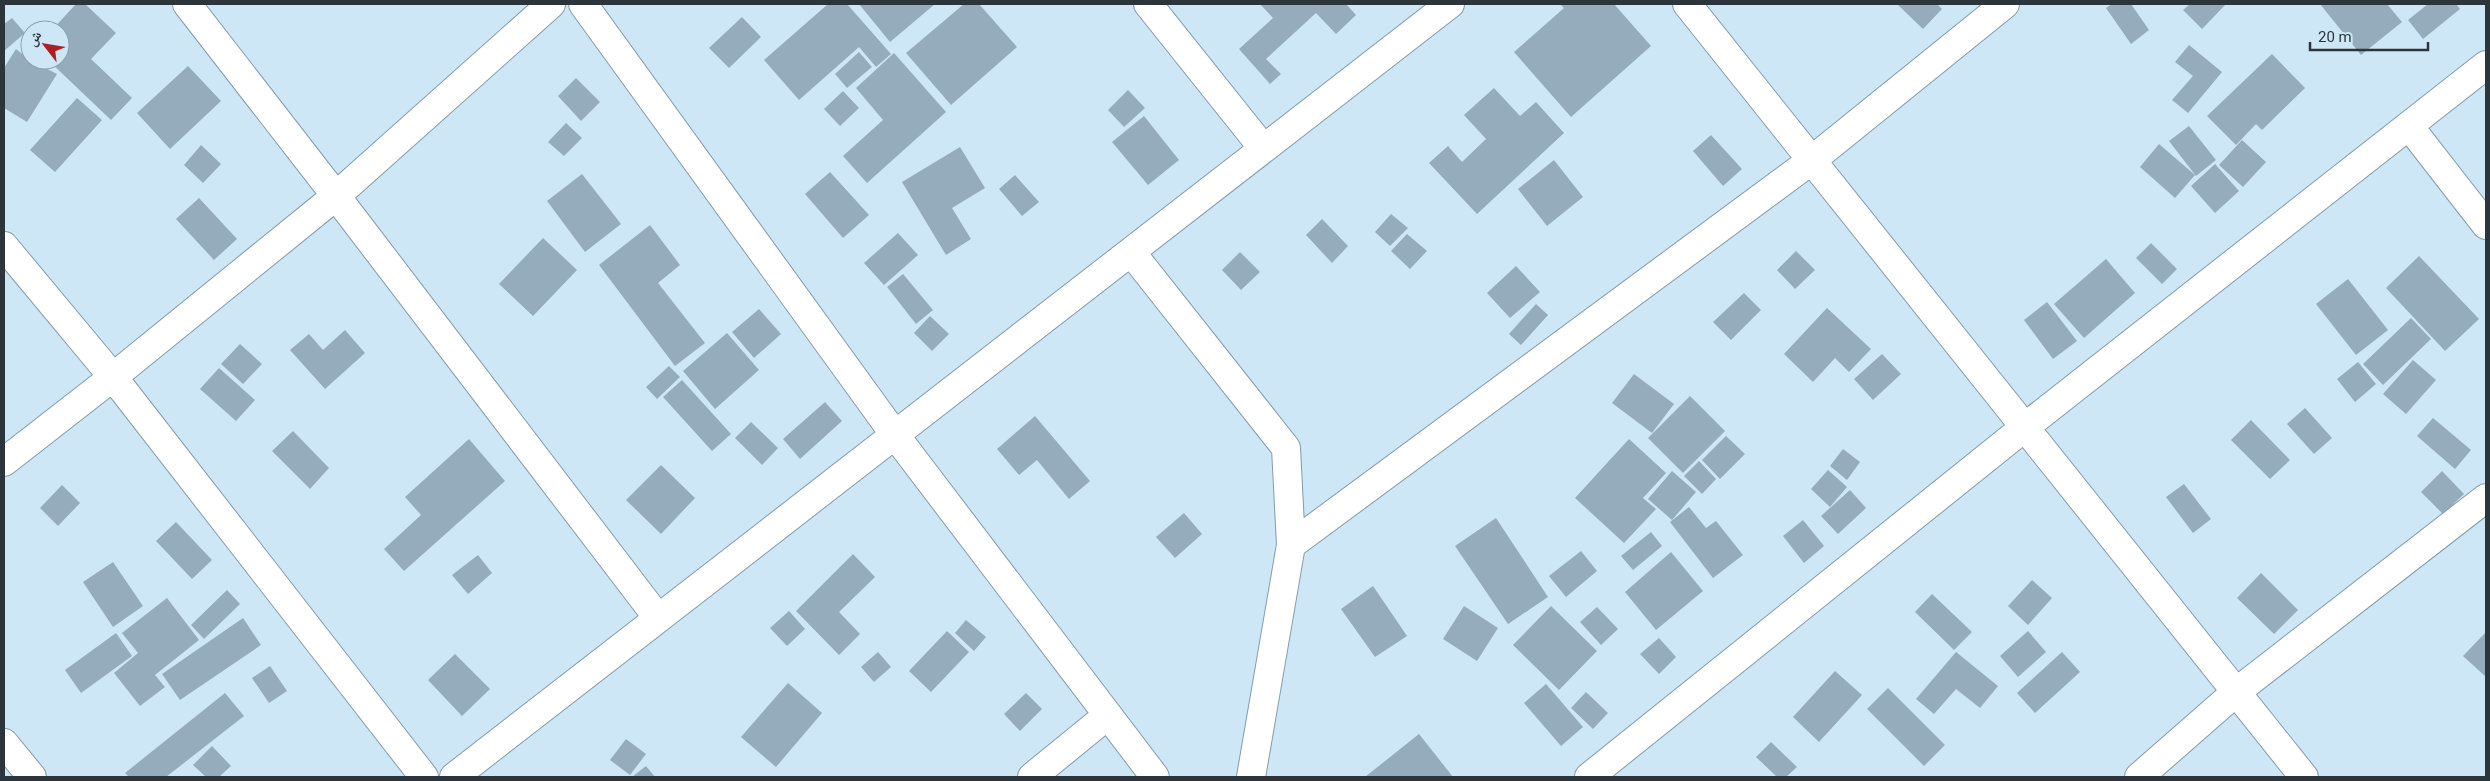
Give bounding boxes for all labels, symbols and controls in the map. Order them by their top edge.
north arrow [20,20,70,70]
scale bar [2310,20,2428,52]
text: ش [23,28,45,49]
text: 20 m [2318,28,2352,46]

